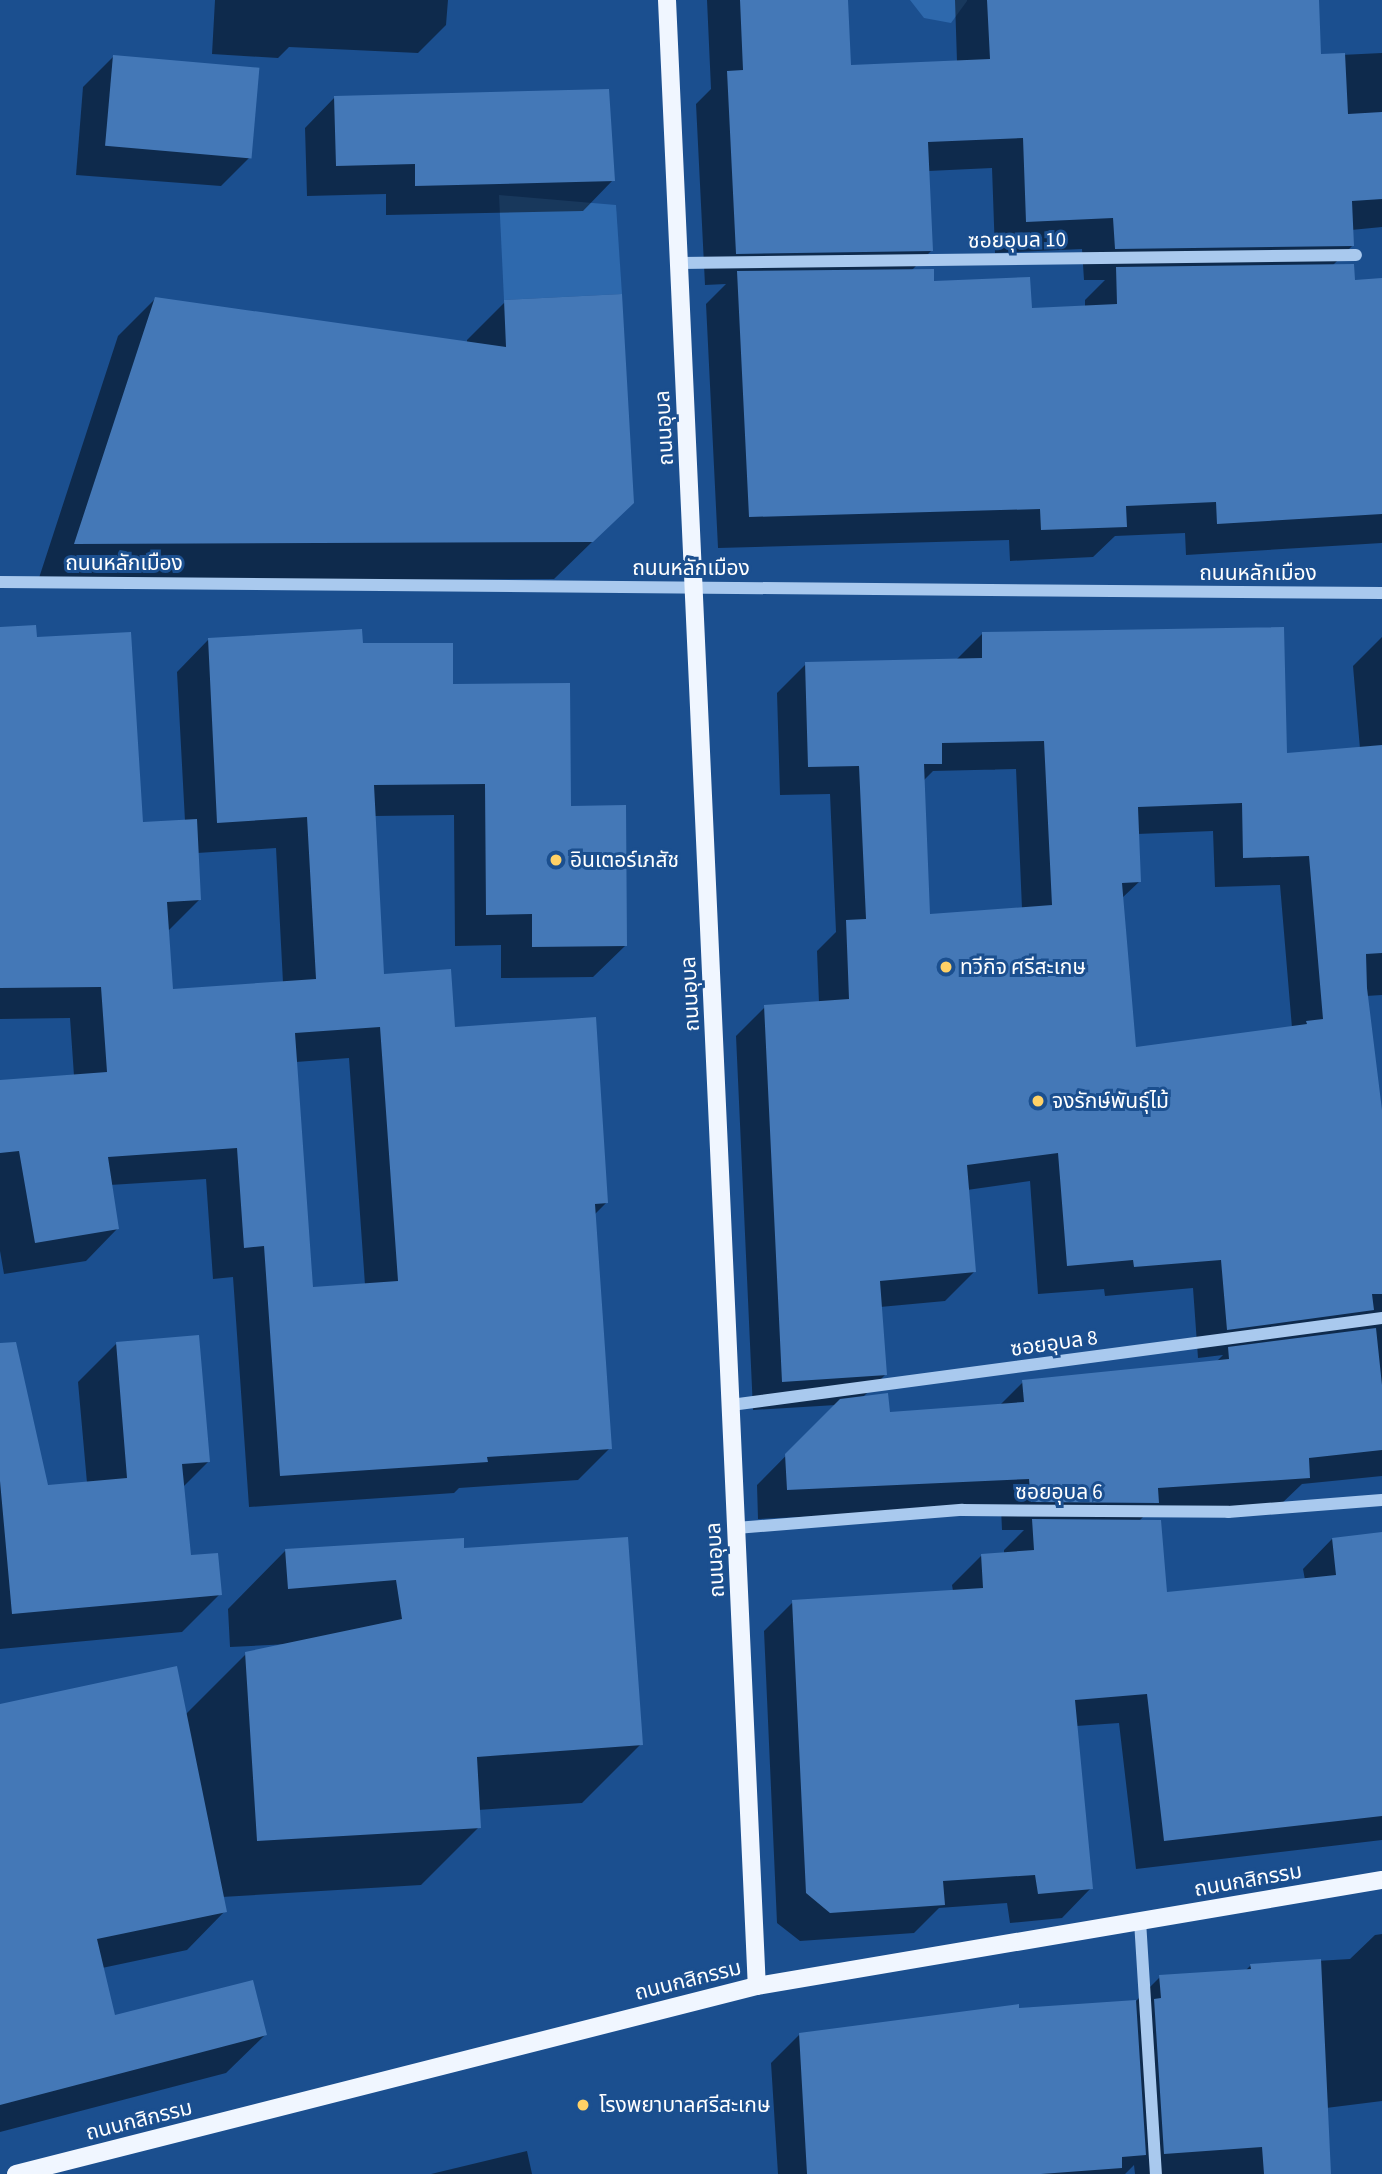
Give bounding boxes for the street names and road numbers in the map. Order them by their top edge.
street label: ซอยอุบล 10 [968,227,1066,253]
street label: ถนนอุบล [649,390,679,466]
street label: ถนนหลักเมือง [65,550,183,576]
street label: ถนนหลักเมือง [632,555,750,581]
street label: ถนนหลักเมือง [1199,560,1317,586]
street label: ถนนอุบล [675,956,705,1032]
street label: ซอยอุบล 8 [1009,1324,1099,1362]
street label: ซอยอุบล 6 [1015,1479,1103,1505]
street label: ถนนอุบล [700,1522,730,1598]
street label: ถนนกสิกรรม [1192,1858,1304,1902]
street label: ถนนกสิกรรม [632,1955,744,2005]
street label: ถนนกสิกรรม [83,2095,195,2145]

